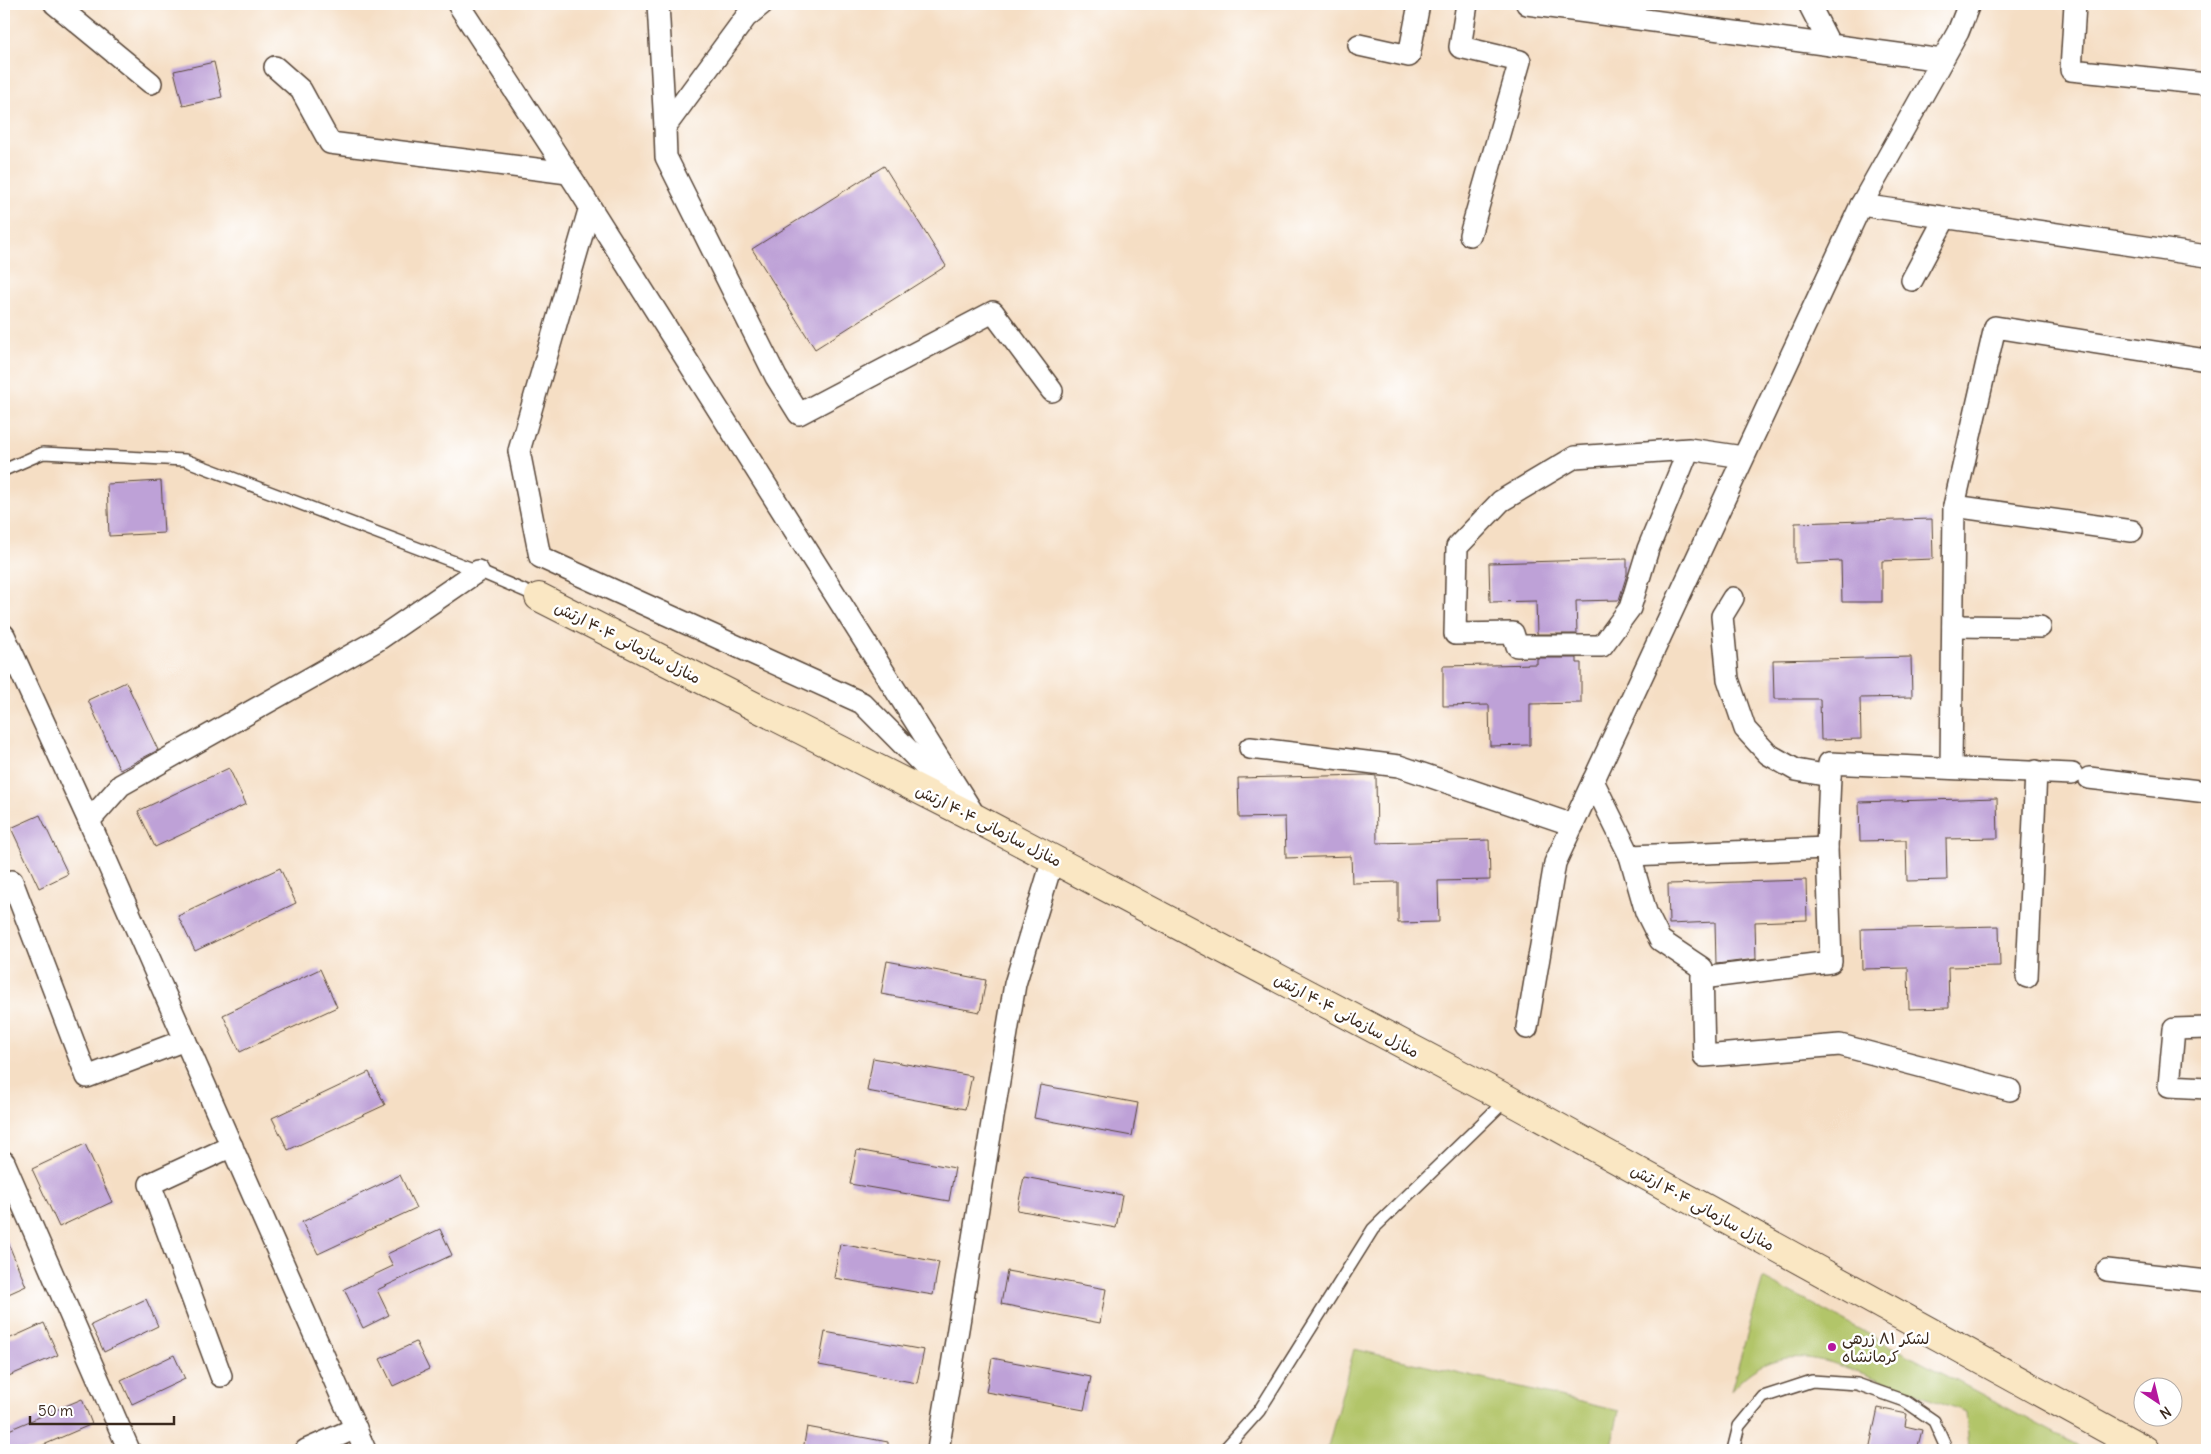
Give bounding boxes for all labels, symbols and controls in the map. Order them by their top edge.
street label: منازل سازمانی ۴۰۴ ارتش [551,596,704,688]
street label: منازل سازمانی ۴۰۴ ارتش [912,779,1065,871]
street label: منازل سازمانی ۴۰۴ ارتش [1271,968,1423,1063]
street label: منازل سازمانی ۴۰۴ ارتش [1627,1159,1778,1256]
place label: لشکر ۸۱ زرهی کرمانشاه [1842,1328,1929,1366]
marker: لشکر ۸۱ زرهی کرمانشاه [1826,1341,1838,1353]
north arrow [2134,1376,2184,1426]
scale bar [30,1394,174,1426]
text: 50 m [38,1401,73,1420]
text: N [2156,1402,2175,1423]

